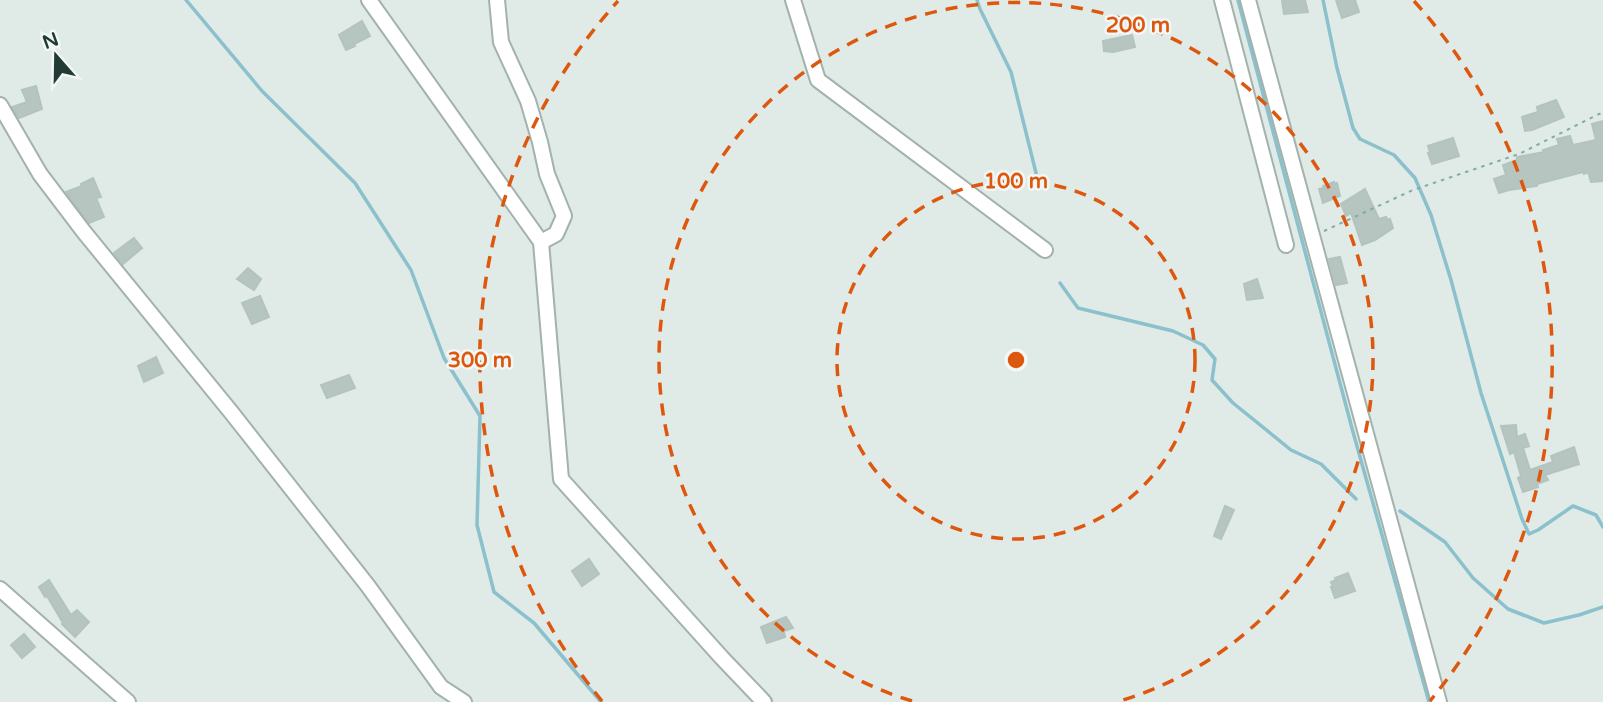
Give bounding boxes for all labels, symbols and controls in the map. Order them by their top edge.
text: 200 m [1106,13,1170,38]
north arrow [21,21,91,91]
text: N [40,28,61,54]
text: 100 m [984,169,1048,194]
text: 300 m [448,348,512,373]
centre of rings [1004,348,1028,372]

